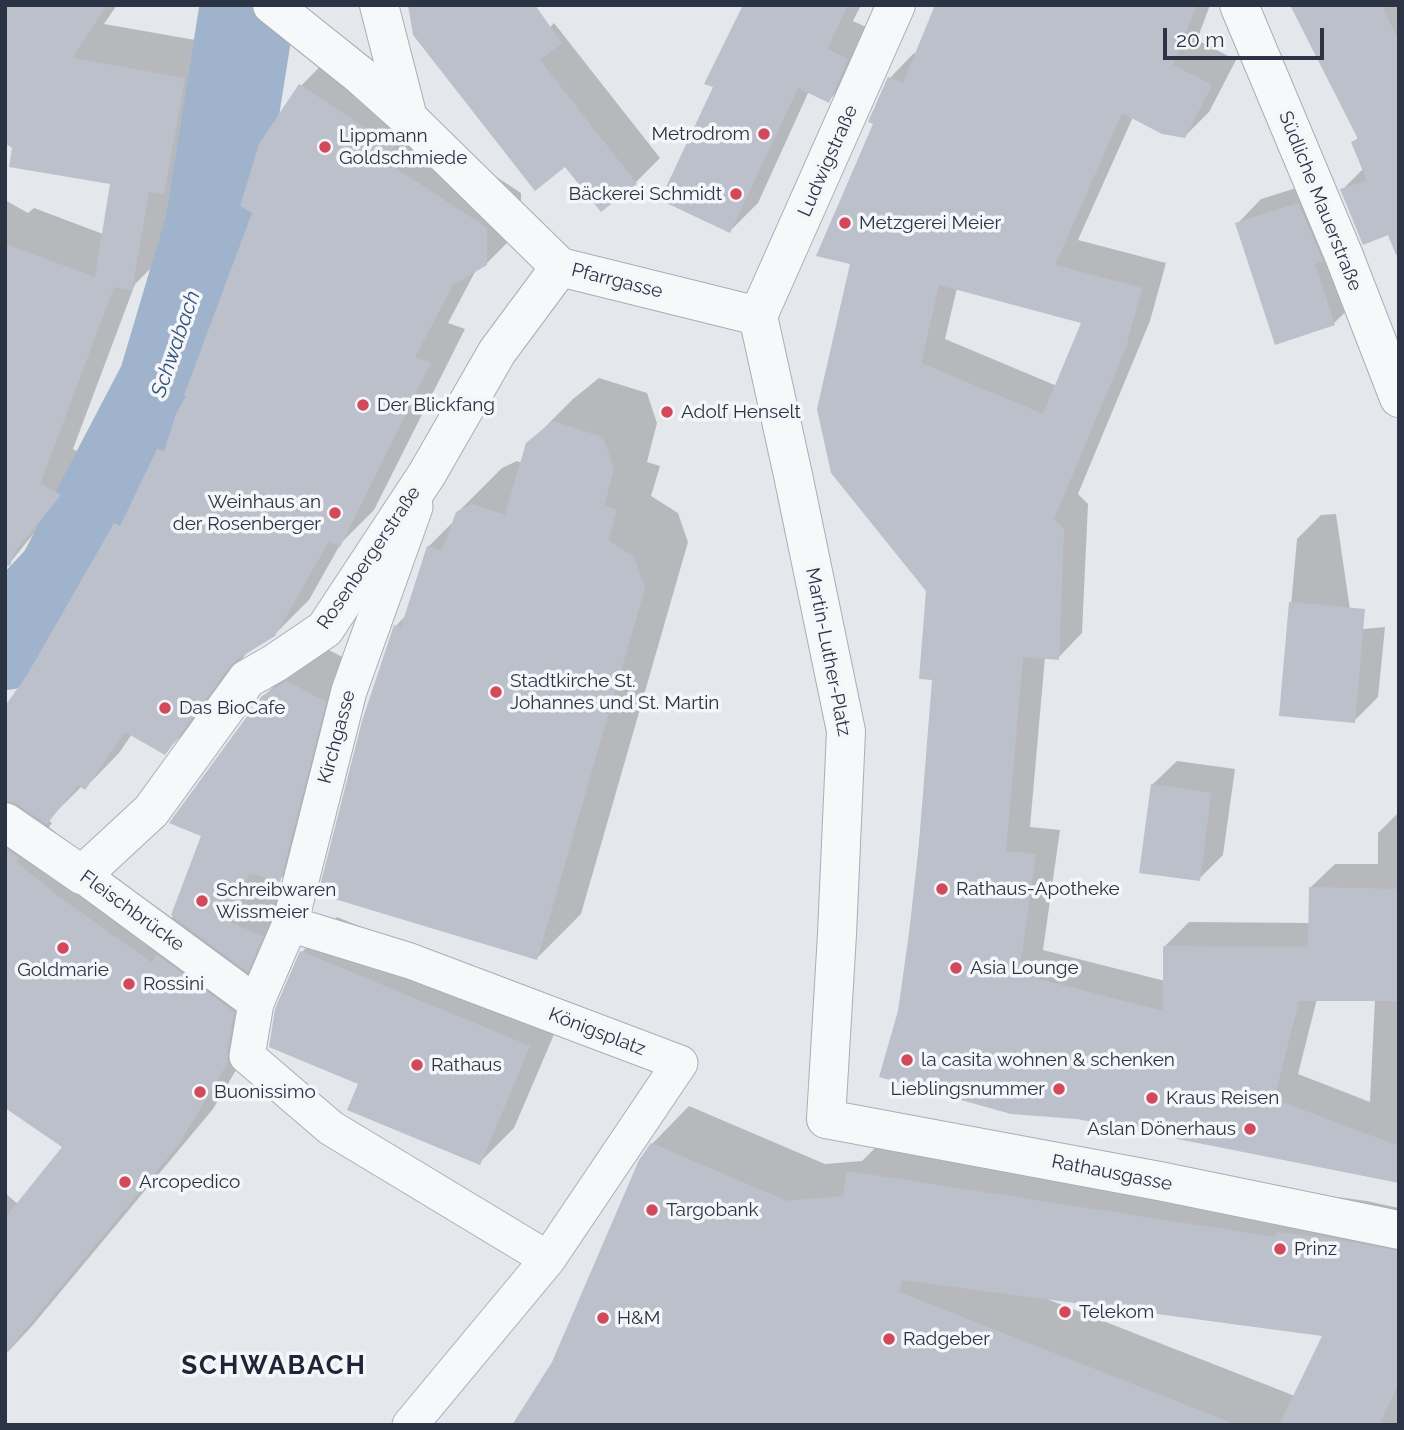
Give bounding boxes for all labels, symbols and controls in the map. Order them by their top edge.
scale bar [1166,14,1327,58]
text: 20 m [1176,27,1224,52]
street label: Ludwigstraße [793,102,863,220]
street label: Südliche Mauerstraße [1274,108,1366,294]
place label: Metrodrom [651,123,750,145]
place label: Lippmann Goldschmiede [339,125,467,169]
marker: Metrodrom [756,126,772,142]
marker: Lippmann Goldschmiede [317,139,333,155]
place label: Bäckerei Schmidt [569,183,722,205]
marker: Bäckerei Schmidt [728,186,744,202]
place label: Metzgerei Meier [859,212,1001,234]
marker: Metzgerei Meier [837,215,853,231]
street label: Pfarrgasse [569,259,665,303]
water label: Schwabach [146,287,206,401]
place label: Der Blickfang [377,394,495,416]
marker: Der Blickfang [355,397,371,413]
place label: Adolf Henselt [681,401,801,423]
marker: Adolf Henselt [659,404,675,420]
street label: Rosenbergerstraße [313,482,425,634]
place label: Weinhaus an der Rosenberger [173,491,321,535]
marker: Weinhaus an der Rosenberger [327,505,343,521]
street label: Martin-Luther-Platz [800,566,856,738]
place label: Stadtkirche St. Johannes und St. Martin [510,670,719,714]
marker: Stadtkirche St. Johannes und St. Martin [488,684,504,700]
street label: Kirchgasse [314,688,360,786]
place label: Das BioCafe [179,697,285,719]
marker: Das BioCafe [157,700,173,716]
street label: Fleischbrücke [75,866,189,956]
place label: Rathaus-Apotheke [956,878,1120,900]
place label: Schreibwaren Wissmeier [216,879,336,923]
marker: Rathaus-Apotheke [934,881,950,897]
marker: Schreibwaren Wissmeier [194,893,210,909]
marker: Goldmarie [55,940,71,956]
place label: Asia Lounge [970,957,1079,979]
place label: Goldmarie [17,959,109,981]
marker: Asia Lounge [948,960,964,976]
place label: Rossini [143,973,204,995]
marker: Rossini [121,976,137,992]
street label: Königsplatz [545,1003,649,1061]
place label: la casita wohnen & schenken [921,1049,1175,1071]
marker: la casita wohnen & schenken [899,1052,915,1068]
place label: Rathaus [431,1054,502,1076]
marker: Rathaus [409,1057,425,1073]
place label: Lieblingsnummer [890,1078,1045,1100]
place label: Buonissimo [214,1081,316,1103]
marker: Lieblingsnummer [1051,1081,1067,1097]
marker: Buonissimo [192,1084,208,1100]
place label: Kraus Reisen [1166,1087,1279,1109]
marker: Kraus Reisen [1144,1090,1160,1106]
place label: Aslan Dönerhaus [1087,1118,1236,1140]
marker: Aslan Dönerhaus [1242,1121,1258,1137]
street label: Rathausgasse [1050,1150,1174,1196]
place label: Arcopedico [139,1171,240,1193]
marker: Arcopedico [117,1174,133,1190]
place label: Targobank [666,1199,759,1221]
marker: Targobank [644,1202,660,1218]
place label: Prinz [1294,1238,1337,1260]
marker: Prinz [1272,1241,1288,1257]
place label: Telekom [1079,1301,1154,1323]
marker: Telekom [1057,1304,1073,1320]
place label: H&M [617,1307,660,1329]
marker: H&M [595,1310,611,1326]
place label: Radgeber [903,1328,990,1350]
marker: Radgeber [881,1331,897,1347]
district label: SCHWABACH [182,1350,366,1382]

